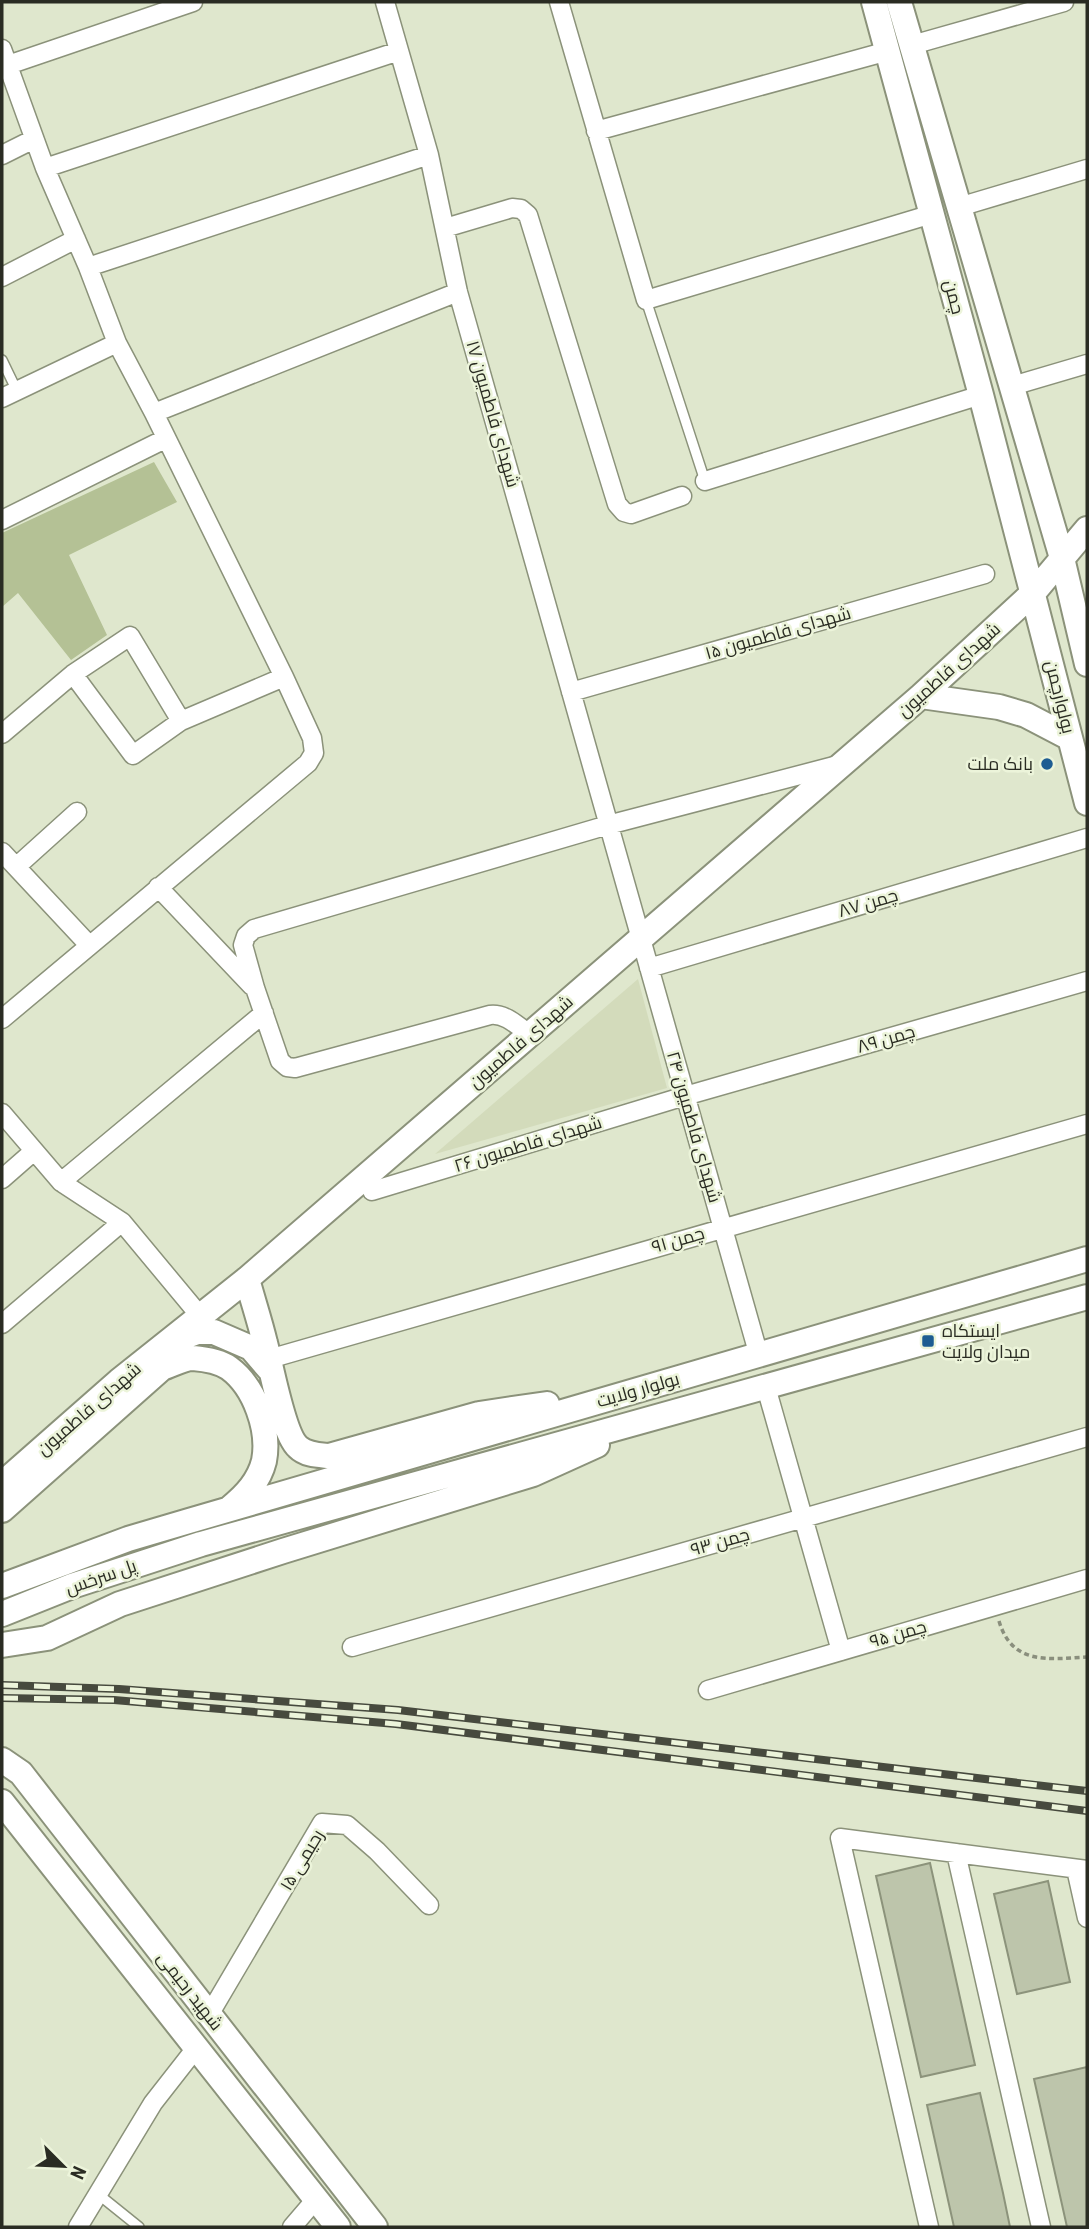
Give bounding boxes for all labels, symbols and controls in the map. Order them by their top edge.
street label: چمن [938,277,969,317]
street label: شهدای فاطمیون ۱۷ [461,338,525,490]
street label: شهدای فاطمیون ۱۵ [703,602,853,664]
street label: شهدای فاطمیون [893,618,1005,722]
street label: بولوارچمن [1039,658,1080,736]
place label: بانک ملت [967,753,1033,774]
marker: بانک ملت [1039,756,1055,772]
street label: چمن ۸۷ [835,884,901,923]
street label: شهدای فاطمیون [464,991,578,1093]
street label: چمن ۸۹ [854,1020,918,1059]
street label: شهدای فاطمیون ۲۴ [662,1049,726,1205]
street label: شهدای فاطمیون ۲۶ [452,1111,604,1177]
street label: چمن ۹۱ [649,1222,707,1259]
place label: ایستکاه میدان ولایت [942,1320,1030,1363]
marker: ایستکاه میدان ولایت [920,1333,936,1349]
street label: شهدای فاطمیون [32,1358,146,1460]
street label: بولوار ولایت [594,1368,682,1412]
street label: چمن ۹۳ [688,1523,752,1562]
street label: پل سرخس [62,1555,140,1600]
street label: چمن ۹۵ [867,1615,929,1654]
street label: رحیمی ۱۵ [275,1825,329,1895]
street label: شهید رحیمی [152,1947,228,2035]
north arrow [28,2131,98,2201]
text: N [65,2163,91,2183]

